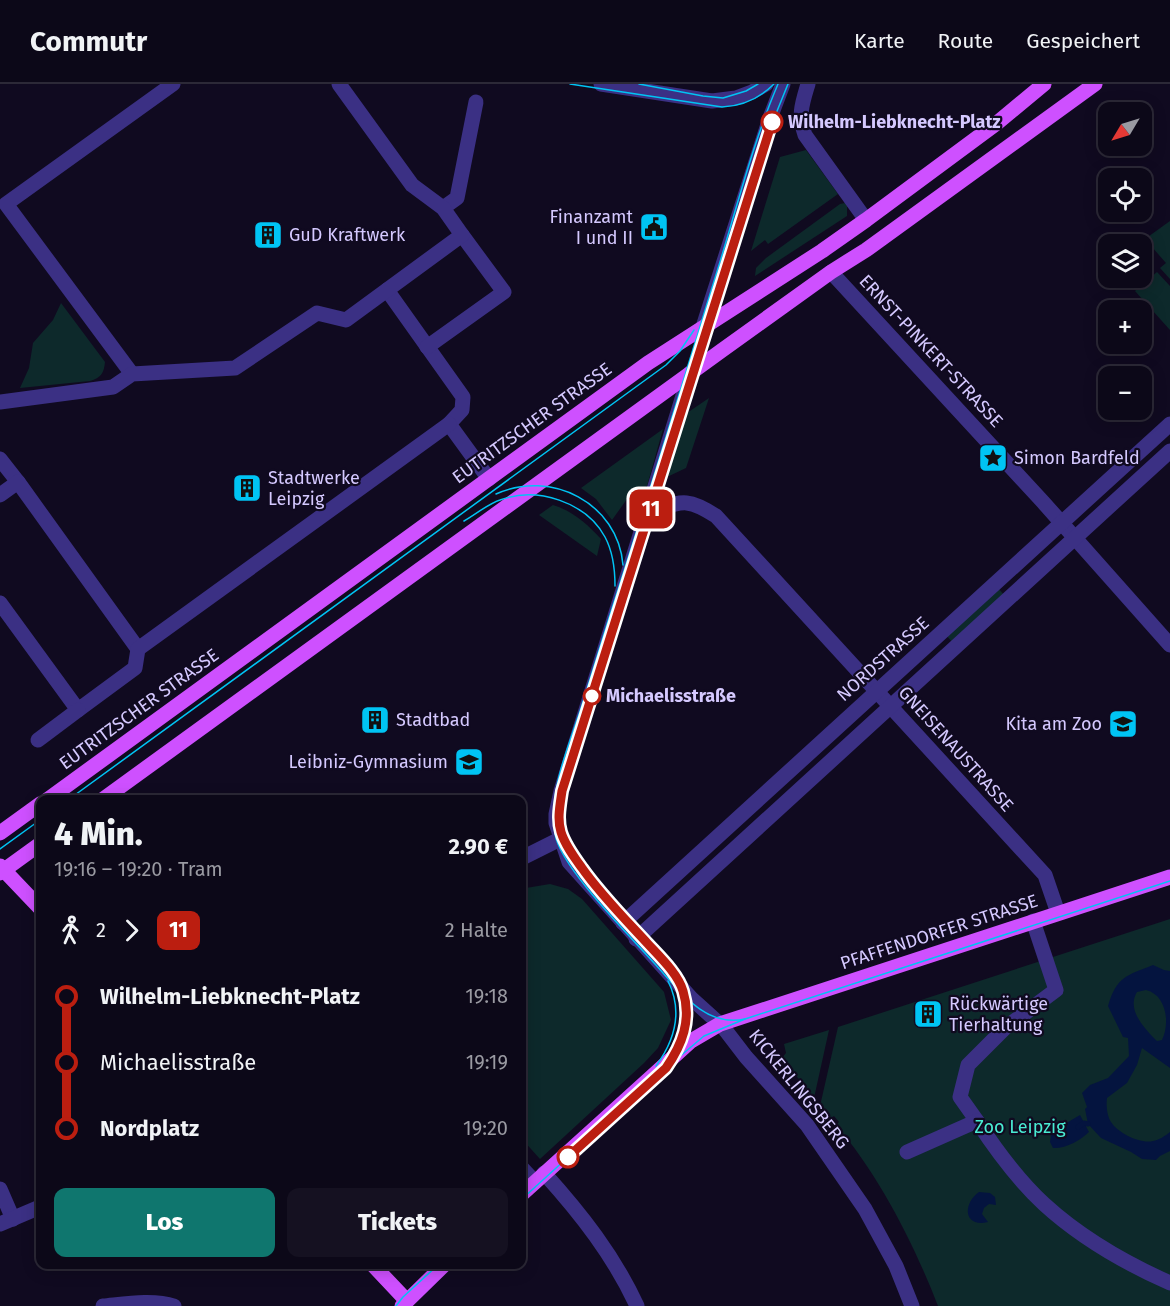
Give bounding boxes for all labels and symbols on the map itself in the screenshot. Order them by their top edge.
north arrow [1098,102,1152,156]
marker: Wilhelm-Liebknecht-Platz [761,111,783,133]
place label: Wilhelm-Liebknecht-Platz [788,111,1001,133]
place label: Finanzamt I und II [550,206,634,249]
public building icon: Finanzamt I und II [638,211,670,243]
building icon: GuD Kraftwerk [252,219,284,251]
place label: GuD Kraftwerk [289,224,406,246]
street label: ERNST-PINKERT-STRASSE [855,270,1007,432]
street label: EUTRITZSCHER STRASSE [448,358,616,488]
place icon: Simon Bardfeld [977,442,1009,474]
place label: Simon Bardfeld [1014,447,1140,469]
place label: Stadtwerke Leipzig [268,467,360,510]
building icon: Stadtwerke Leipzig [231,472,263,504]
line badge: 11 [624,490,678,528]
street label: NORDSTRASSE [832,612,934,706]
street label: EUTRITZSCHER STRASSE [55,644,223,774]
street label: GNEISENAUSTRASSE [894,682,1018,816]
place label: Michaelisstraße [606,685,736,707]
marker: Michaelisstraße [583,687,601,705]
building icon: Stadtbad [359,704,391,736]
school or university icon: Kita am Zoo [1107,708,1139,740]
place label: Stadtbad [396,709,470,731]
place label: Kita am Zoo [1005,713,1102,735]
school or university icon: Leibniz-Gymnasium [453,746,485,778]
place label: Leibniz-Gymnasium [289,751,448,773]
street label: PFAFFENDORFER STRASSE [837,890,1041,974]
place label: Rückwärtige Tierhaltung [949,993,1048,1036]
building icon: Rückwärtige Tierhaltung [912,998,944,1030]
street label: KICKERLINGSBERG [744,1025,854,1153]
park label: Zoo Leipzig [974,1116,1066,1138]
unlabelled marker [557,1146,579,1168]

